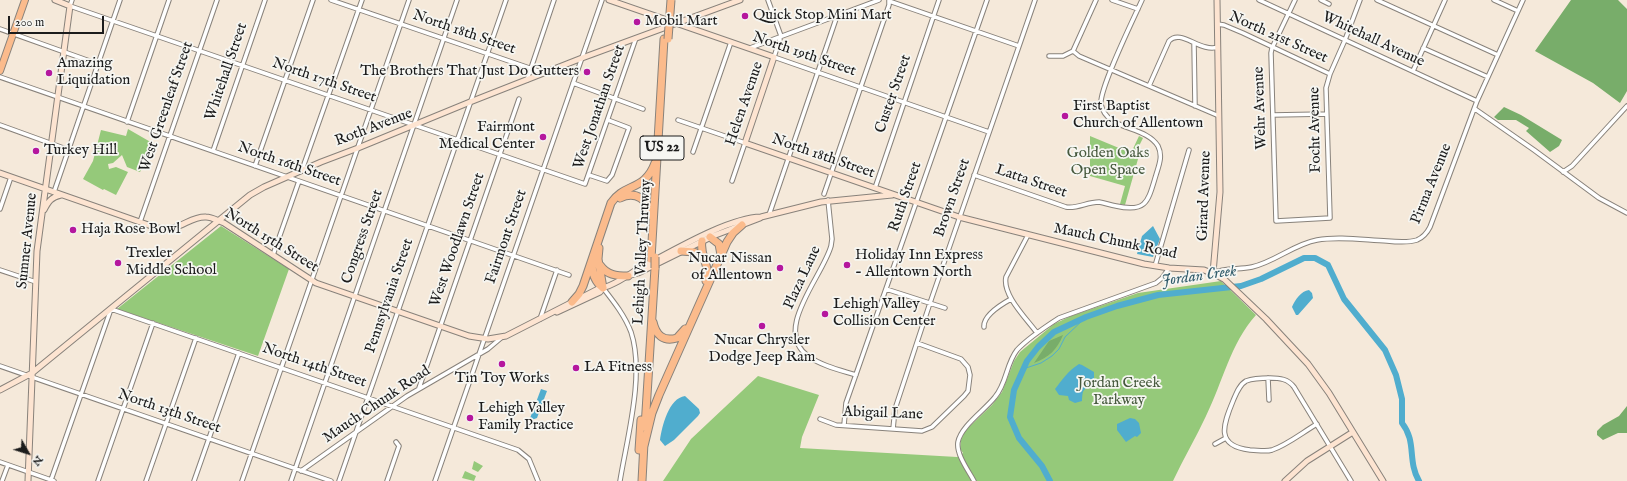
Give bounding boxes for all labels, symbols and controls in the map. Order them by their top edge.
street label: North 18th Street [410,7,518,59]
place label: Quick Stop Mini Mart [753,7,892,25]
scale bar [10,8,106,34]
street label: North 21st Street [1226,8,1330,68]
street label: Whitehall Avenue [1319,8,1427,72]
marker: Quick Stop Mini Mart [740,11,750,21]
place label: Mobil Mart [645,13,718,31]
text: 200 m [15,15,44,30]
marker: Mobil Mart [632,17,642,27]
street label: Whitehall Street [202,21,252,123]
street label: North 19th Street [750,29,858,81]
street label: West Greenleaf Street [136,39,198,175]
street label: West Jonathan Street [570,42,630,172]
street label: Custer Street [872,52,916,136]
place label: Amazing Liquidation [57,55,130,90]
street label: North 17th Street [270,55,378,107]
street label: Helen Avenue [722,60,768,148]
place label: The Brothers That Just Do Gutters [360,63,579,81]
street label: Wehr Avenue [1251,66,1271,150]
marker: The Brothers That Just Do Gutters [582,67,592,77]
marker: Amazing Liquidation [44,68,54,78]
street label: Focht Avenue [1306,87,1326,173]
place label: First Baptist Church of Allentown [1073,98,1203,133]
street label: Roth Avenue [333,105,415,151]
marker: First Baptist Church of Allentown [1060,111,1070,121]
place label: Fairmont Medical Center [439,119,535,154]
street label: North 18th Street [769,131,877,183]
marker: Fairmont Medical Center [538,132,548,142]
road number: US 22 [640,136,684,160]
street label: North 16th Street [235,139,343,191]
street label: Pirma Avenue [1408,141,1456,227]
place label: Turkey Hill [44,142,117,160]
park label: Golden Oaks Open Space [1067,145,1149,180]
marker: Turkey Hill [31,146,41,156]
street label: Girard Avenue [1194,150,1216,242]
street label: Brown Street [931,156,975,240]
street label: Ruth Street [886,160,926,234]
street label: Latta Street [993,161,1069,203]
street label: West Woodlawn Street [427,171,489,309]
street label: Lehigh Valley Thruway [630,179,656,325]
street label: Congress Street [338,188,388,286]
street label: Fairmont Street [482,188,532,286]
street label: Sumner Avenue [14,192,42,290]
street label: North 15th Street [221,205,321,277]
street label: Mauch Chunk Road [1052,220,1178,264]
place label: Haja Rose Bowl [81,221,180,239]
marker: Haja Rose Bowl [68,225,78,235]
street label: Pennsylvania Street [362,236,418,356]
street label: Plaza Lane [780,243,826,313]
place label: Trexler Middle School [126,245,217,280]
place label: Holiday Inn Express - Allentown North [855,247,983,282]
place label: Nucar Nissan of Allentown [688,250,772,285]
marker: Trexler Middle School [113,258,123,268]
marker: Holiday Inn Express - Allentown North [842,260,852,270]
water label: Jordan Creek [1160,262,1238,292]
marker: Nucar Nissan of Allentown [775,263,785,273]
place label: Lehigh Valley Collision Center [833,296,936,331]
marker: Lehigh Valley Collision Center [820,309,830,319]
marker: Nucar Chrysler Dodge Jeep Ram [757,321,767,331]
place label: Nucar Chrysler Dodge Jeep Ram [709,332,815,367]
street label: North 14th Street [259,340,369,392]
marker: Tin Toy Works [497,359,507,369]
place label: LA Fitness [584,359,652,377]
street label: Mauch Chunk Road [320,362,434,448]
marker: LA Fitness [571,363,581,373]
place label: Tin Toy Works [455,370,549,388]
park label: Jordan Creek Parkway [1078,375,1160,410]
street label: North 13th Street [115,386,223,438]
place label: Lehigh Valley Family Practice [478,400,573,435]
street label: Abigail Lane [843,404,923,424]
marker: Lehigh Valley Family Practice [465,413,475,423]
north arrow [8,433,48,473]
text: N [29,452,46,469]

